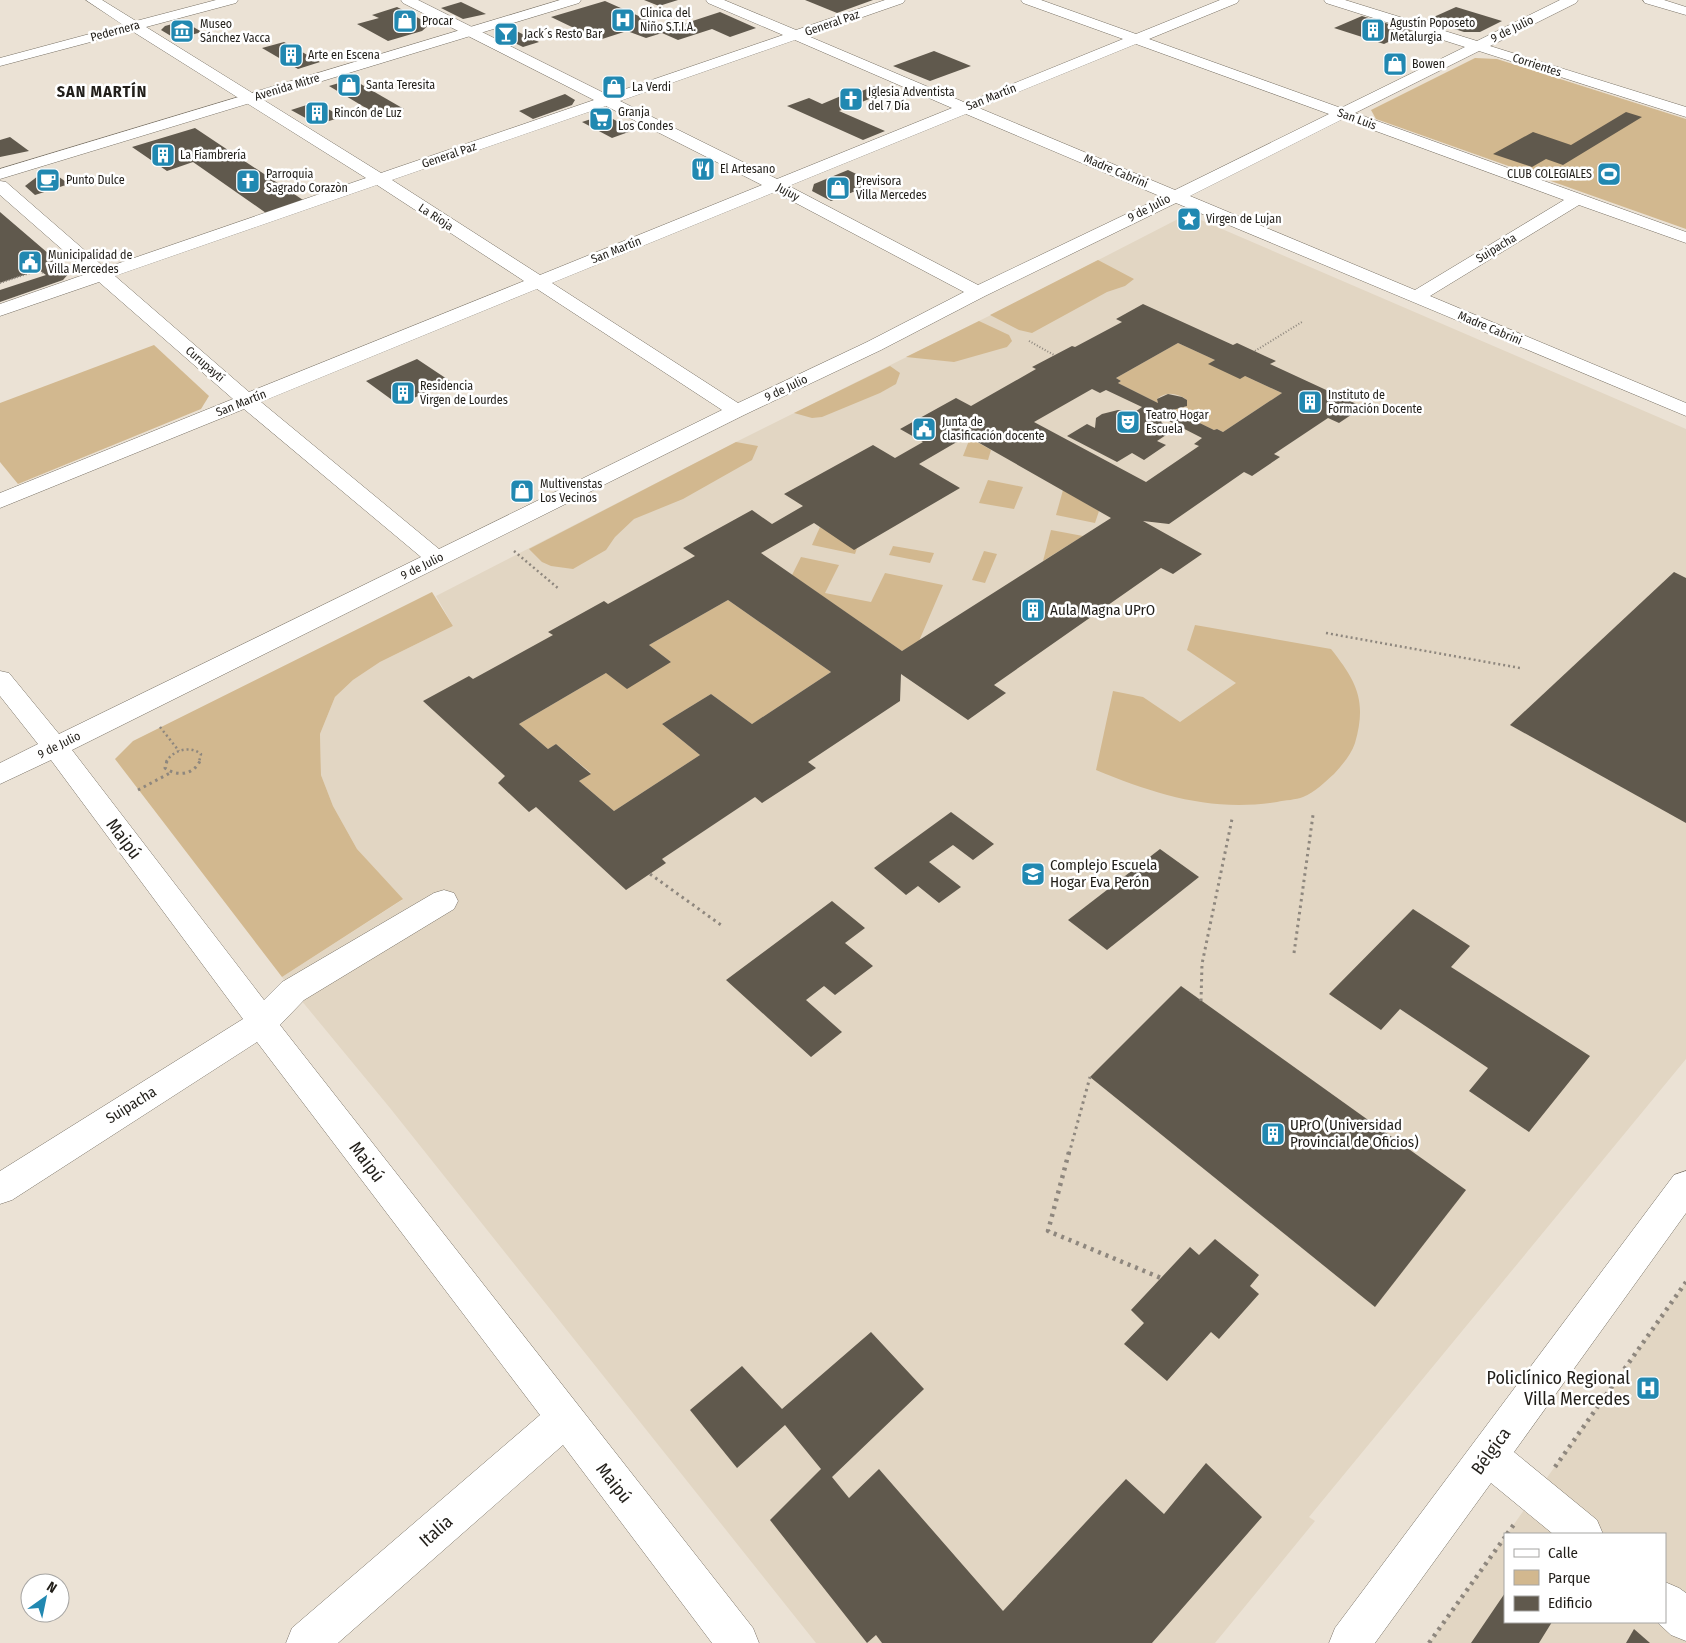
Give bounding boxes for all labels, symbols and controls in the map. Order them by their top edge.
place label: Clinica del Niño S.T.I.A. [640,6,696,34]
hospital icon: Clinica del Niño S.T.I.A. [610,7,636,33]
street label: General Paz [803,7,861,39]
shop icon: Procar [392,8,418,34]
street label: 9 de Julio [1488,13,1536,45]
place label: Procar [422,14,454,28]
place label: Agustín Poposeto Metalurgia [1390,16,1475,44]
place label: Museo Sánchez Vacca [200,17,270,45]
building icon: Agustín Poposeto Metalurgia [1360,17,1386,43]
street label: Pedernera [89,18,141,44]
museum icon: Museo Sánchez Vacca [169,18,195,44]
bar icon: Jack´s Resto Bar [493,21,519,47]
place label: Jack´s Resto Bar [524,27,603,41]
building icon: Arte en Escena [278,42,304,68]
place label: Arte en Escena [308,48,380,62]
shop icon: Bowen [1382,51,1408,77]
street label: Corrientes [1511,51,1563,79]
place label: Bowen [1412,57,1445,71]
street label: Avenida Mitre [253,70,321,104]
shop icon: Santa Teresita [336,72,362,98]
shop icon: La Verdi [601,74,627,100]
place label: Santa Teresita [366,78,435,92]
place label: La Verdi [632,80,671,94]
district label: SAN MARTÍN [57,81,147,101]
street label: San Martín [964,81,1018,113]
place label: Iglesia Adventista del 7 Día [868,85,955,113]
church icon: Iglesia Adventista del 7 Día [838,86,864,112]
building icon: Rincón de Luz [304,100,330,126]
place label: Granja Los Condes [618,105,673,133]
street label: San Luis [1336,105,1378,133]
place label: Rincón de Luz [334,106,402,120]
supermarket icon: Granja Los Condes [588,106,614,132]
street label: General Paz [420,139,478,171]
building icon: La Fiambrería [150,142,176,168]
place label: La Fiambrería [180,148,246,162]
street label: Madre Cabrini [1082,151,1150,191]
restaurant icon: El Artesano [690,156,716,182]
sports icon: CLUB COLEGIALES [1596,161,1622,187]
place label: El Artesano [720,162,775,176]
cafe icon: Punto Dulce [35,167,61,193]
place label: Parroquia Sagrado Corazòn [266,167,348,195]
place label: CLUB COLEGIALES [1507,167,1592,181]
church icon: Parroquia Sagrado Corazòn [235,168,261,194]
place label: Punto Dulce [66,173,125,187]
place label: Previsora Villa Mercedes [856,174,927,202]
shop icon: Previsora Villa Mercedes [825,175,851,201]
street label: Jujuy [774,180,803,204]
street label: 9 de Julio [1125,191,1173,225]
street label: La Rioja [416,201,456,233]
place icon: Virgen de Lujan [1176,206,1202,232]
place label: Virgen de Lujan [1206,212,1282,226]
street label: Suipacha [1473,230,1519,266]
street label: San Martín [589,234,643,266]
place label: Municipalidad de Villa Mercedes [48,248,133,276]
public building icon: Municipalidad de Villa Mercedes [17,249,43,275]
street label: Madre Cabrini [1456,308,1524,348]
street label: Curupaytí [183,343,227,385]
street label: 9 de Julio [762,372,810,404]
place label: Residencia Virgen de Lourdes [420,379,508,407]
building icon: Residencia Virgen de Lourdes [390,380,416,406]
street label: San Martín [214,387,268,419]
place label: Instituto de Formación Docente [1328,388,1422,416]
building icon: Instituto de Formación Docente [1297,389,1323,415]
place label: Teatro Hogar Escuela [1146,408,1209,436]
theatre icon: Teatro Hogar Escuela [1115,409,1141,435]
place label: Junta de clasificación docente [942,415,1045,443]
public building icon: Junta de clasificación docente [911,416,937,442]
place label: Multivenstas Los Vecinos [540,477,602,505]
shop icon: Multivenstas Los Vecinos [509,478,535,504]
street label: 9 de Julio [398,550,446,582]
building icon: Aula Magna UPrO [1020,597,1046,623]
place label: Aula Magna UPrO [1050,601,1155,619]
street label: 9 de Julio [35,729,83,761]
street label: Maipú [102,814,146,864]
place label: Complejo Escuela Hogar Eva Perón [1050,856,1157,891]
school or university icon: Complejo Escuela Hogar Eva Perón [1020,861,1046,887]
street label: Suipacha [103,1083,159,1127]
place label: UPrO (Universidad Provincial de Oficios) [1290,1116,1419,1151]
building icon: UPrO (Universidad Provincial de Oficios) [1260,1121,1286,1147]
street label: Maipú [345,1137,389,1187]
place label: Policlínico Regional Villa Mercedes [1487,1367,1630,1410]
hospital icon: Policlínico Regional Villa Mercedes [1635,1375,1661,1401]
street label: Bélgica [1467,1423,1516,1479]
street label: Maipú [591,1458,637,1508]
street label: Italia [415,1510,457,1552]
legend [1504,1533,1666,1623]
text: Calle [1548,1544,1578,1562]
text: Parque [1548,1569,1591,1587]
north arrow [20,1573,70,1623]
text: N [44,1578,60,1597]
text: Edificio [1548,1594,1593,1612]

